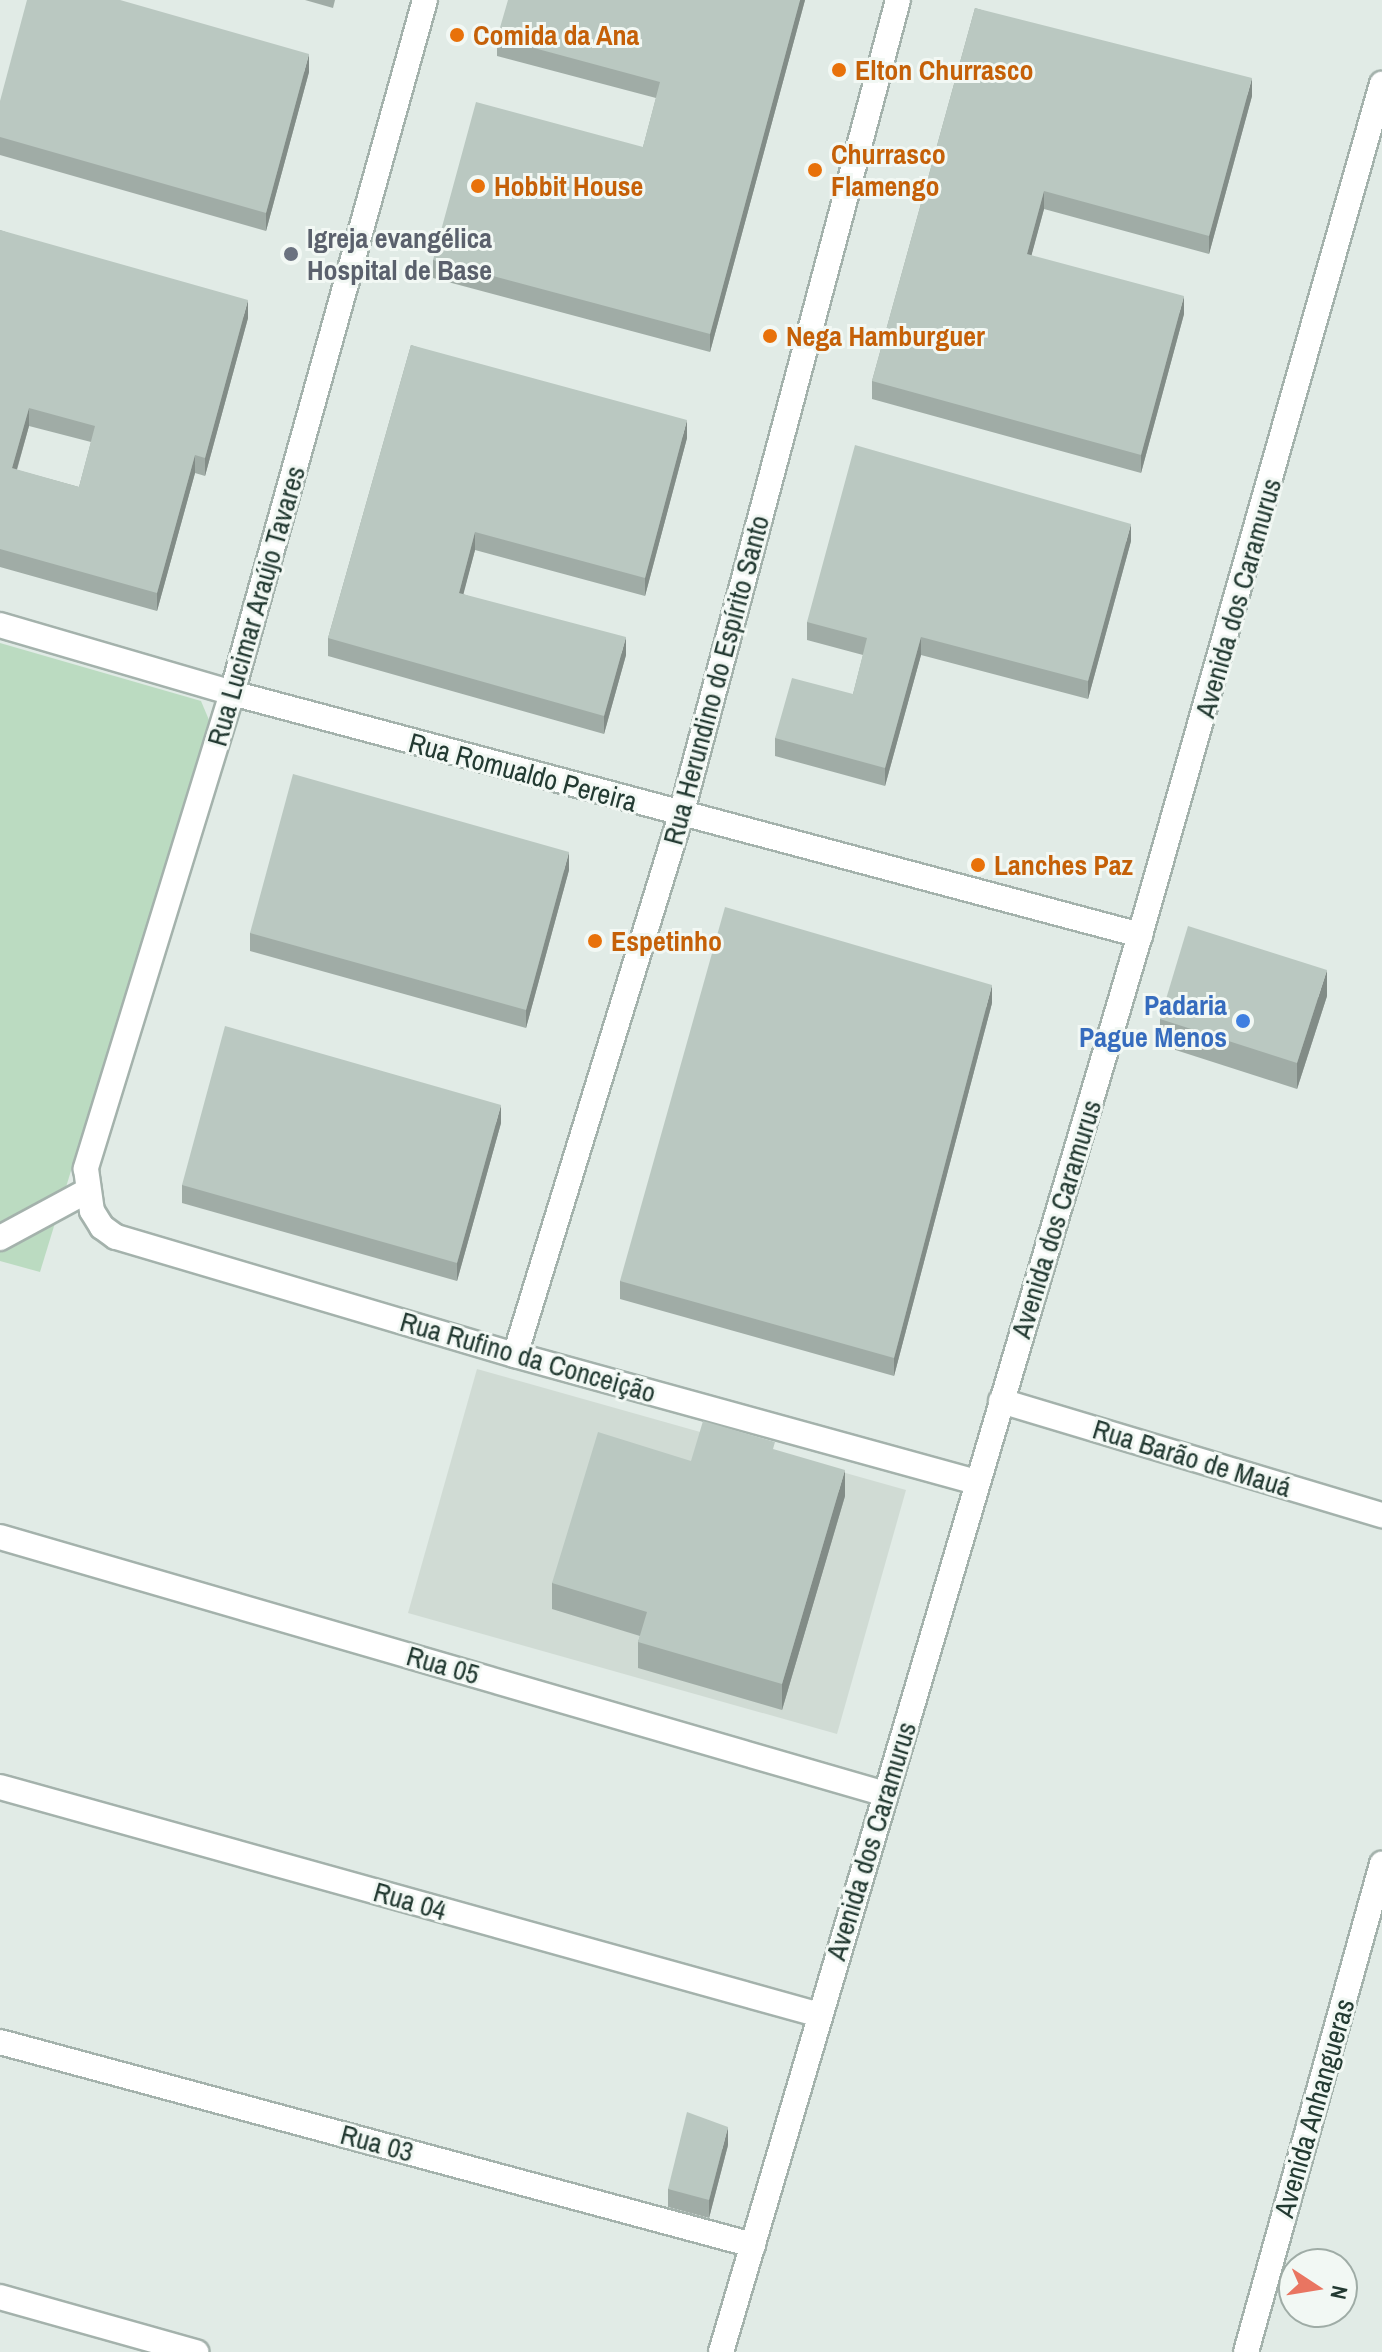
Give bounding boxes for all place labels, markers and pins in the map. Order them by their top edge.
place label: Comida da Ana [473,18,640,52]
marker: Comida da Ana [448,26,466,44]
place label: Elton Churrasco [855,53,1034,87]
marker: Elton Churrasco [830,61,848,79]
place label: Churrasco Flamengo [831,137,946,203]
marker: Churrasco Flamengo [806,161,824,179]
place label: Hobbit House [494,169,643,203]
marker: Hobbit House [469,177,487,195]
place label: Igreja evangélica Hospital de Base [307,221,492,287]
marker: Igreja evangélica Hospital de Base [282,245,300,263]
place label: Nega Hamburguer [786,319,985,353]
marker: Nega Hamburguer [761,327,779,345]
place label: Lanches Paz [994,848,1133,882]
marker: Lanches Paz [969,856,987,874]
place label: Espetinho [611,924,722,958]
marker: Espetinho [586,932,604,950]
place label: Padaria Pague Menos [1079,988,1227,1054]
marker: Padaria Pague Menos [1234,1012,1252,1030]

